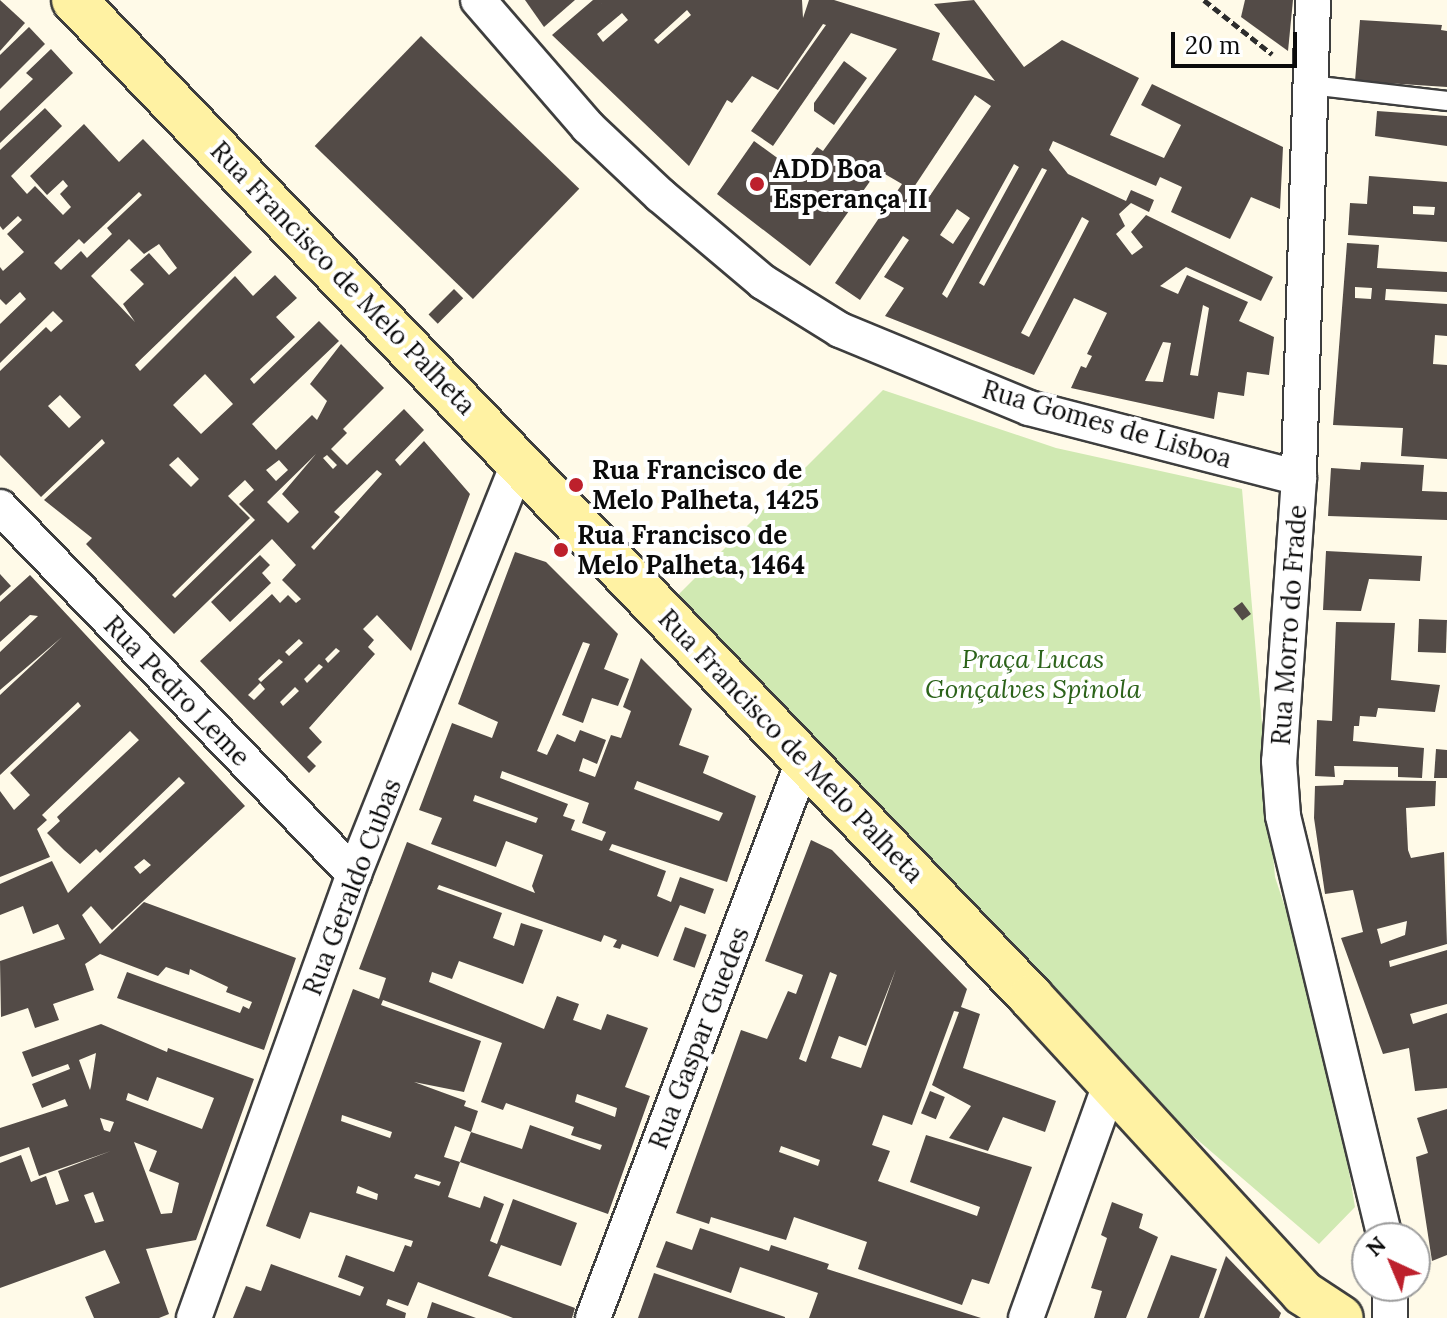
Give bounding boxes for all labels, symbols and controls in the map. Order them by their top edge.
scale bar [1175,16,1301,66]
text: 20 m [1185,30,1241,61]
street label: Rua Francisco de Melo Palheta [204,135,482,421]
place label: ADD Boa Esperança II [773,153,928,214]
marker: ADD Boa Esperança II [748,175,766,193]
street label: Rua Gomes de Lisboa [979,373,1235,475]
place label: Rua Francisco de Melo Palheta, 1425 [592,454,819,516]
marker: Rua Francisco de Melo Palheta, 1425 [567,476,585,494]
street label: Rua Morro do Frade [1265,504,1313,746]
place label: Rua Francisco de Melo Palheta, 1464 [577,519,805,580]
marker: Rua Francisco de Melo Palheta, 1464 [552,541,570,559]
street label: Rua Francisco de Melo Palheta [652,603,930,889]
street label: Rua Pedro Leme [97,609,257,773]
park label: Praça Lucas Gonçalves Spinola [925,643,1141,704]
street label: Rua Geraldo Cubas [296,774,408,1000]
street label: Rua Gaspar Guedes [642,923,756,1153]
north arrow [1351,1222,1431,1302]
text: N [1360,1230,1392,1262]

